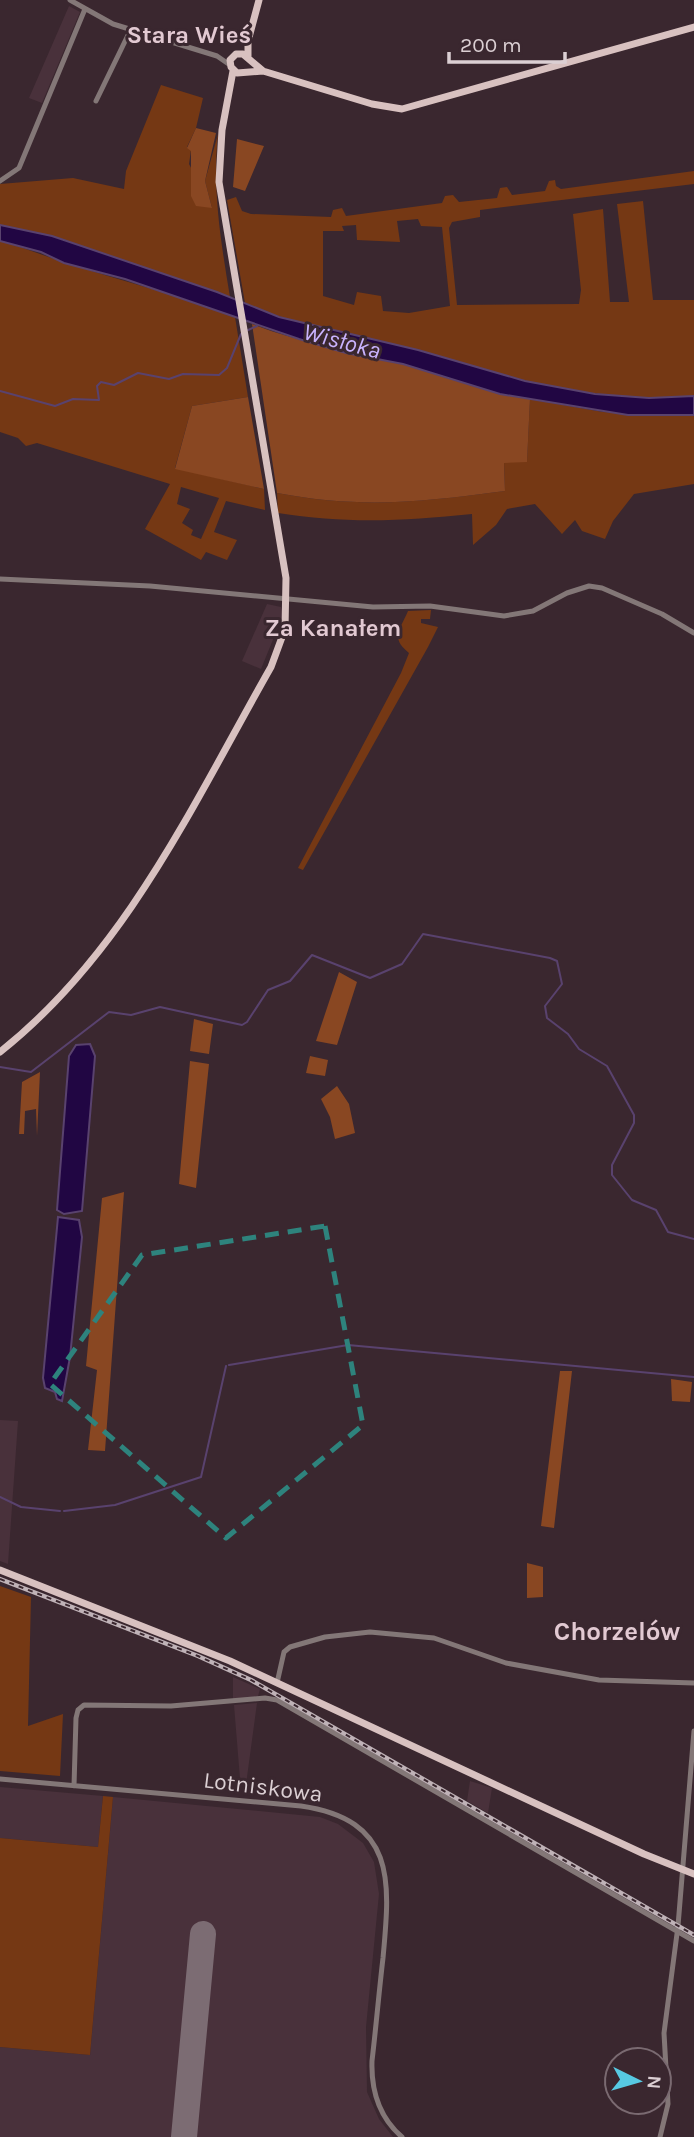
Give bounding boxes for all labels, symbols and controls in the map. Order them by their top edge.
district label: Stara Wieś [127,21,251,49]
scale bar [449,21,564,65]
text: 200 m [460,33,522,57]
water label: Wisłoka [300,317,384,365]
district label: Za Kanałem [265,614,401,642]
district label: Chorzelów [554,1616,681,1647]
street label: Lotniskowa [202,1766,324,1808]
north arrow [603,2046,673,2116]
text: N [642,2075,665,2090]

